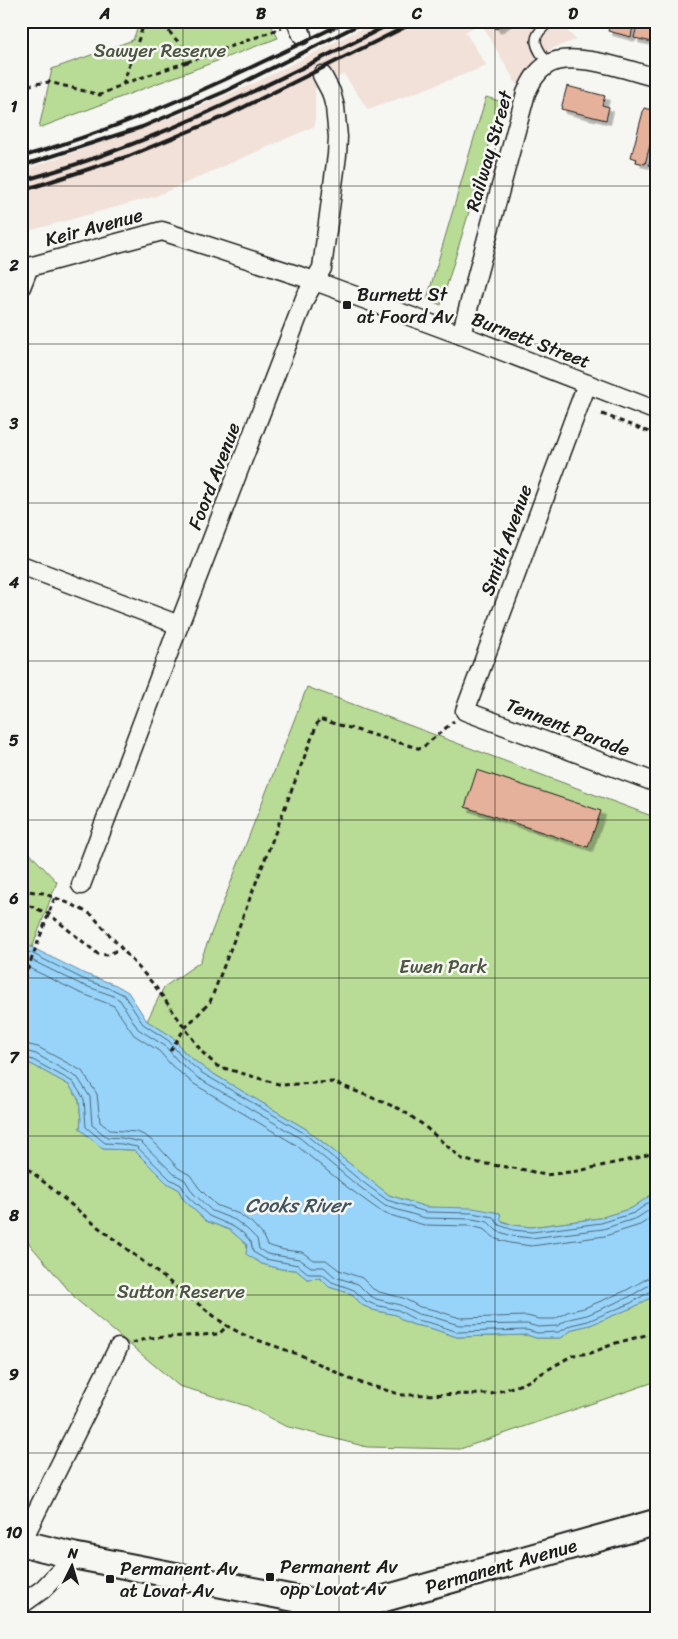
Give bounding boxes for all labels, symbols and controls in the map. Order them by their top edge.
text: A [99,0,110,28]
text: B [256,0,267,28]
text: C [411,0,423,28]
text: D [568,0,578,28]
park label: Sawyer Reserve [94,34,227,67]
street label: Railway Street [456,85,522,215]
text: 1 [11,92,18,121]
street label: Keir Avenue [41,198,147,256]
text: 2 [8,251,19,280]
place label: Burnett St at Foord Av [357,278,454,333]
marker: Burnett St at Foord Av [341,299,353,311]
street label: Burnett Street [467,302,595,378]
text: 3 [9,409,19,438]
street label: Foord Avenue [178,417,250,535]
street label: Smith Avenue [471,480,541,600]
text: 4 [8,568,19,597]
street label: Tennent Parade [501,688,635,766]
text: 5 [9,726,19,755]
text: 6 [8,884,19,913]
park label: Ewen Park [399,950,488,983]
text: 7 [9,1043,20,1072]
water label: Cooks River [245,1188,352,1223]
text: 8 [8,1201,19,1230]
park label: Sutton Reserve [117,1275,245,1308]
text: 9 [9,1360,19,1389]
text: 10 [6,1518,22,1547]
street label: Permanent Avenue [421,1529,581,1603]
text: N [66,1541,79,1566]
north arrow [48,1542,98,1592]
place label: Permanent Av opp Lovat Av [280,1550,399,1605]
place label: Permanent Av at Lovat Av [120,1552,239,1607]
marker: Permanent Av opp Lovat Av [264,1571,276,1583]
marker: Permanent Av at Lovat Av [104,1573,116,1585]

